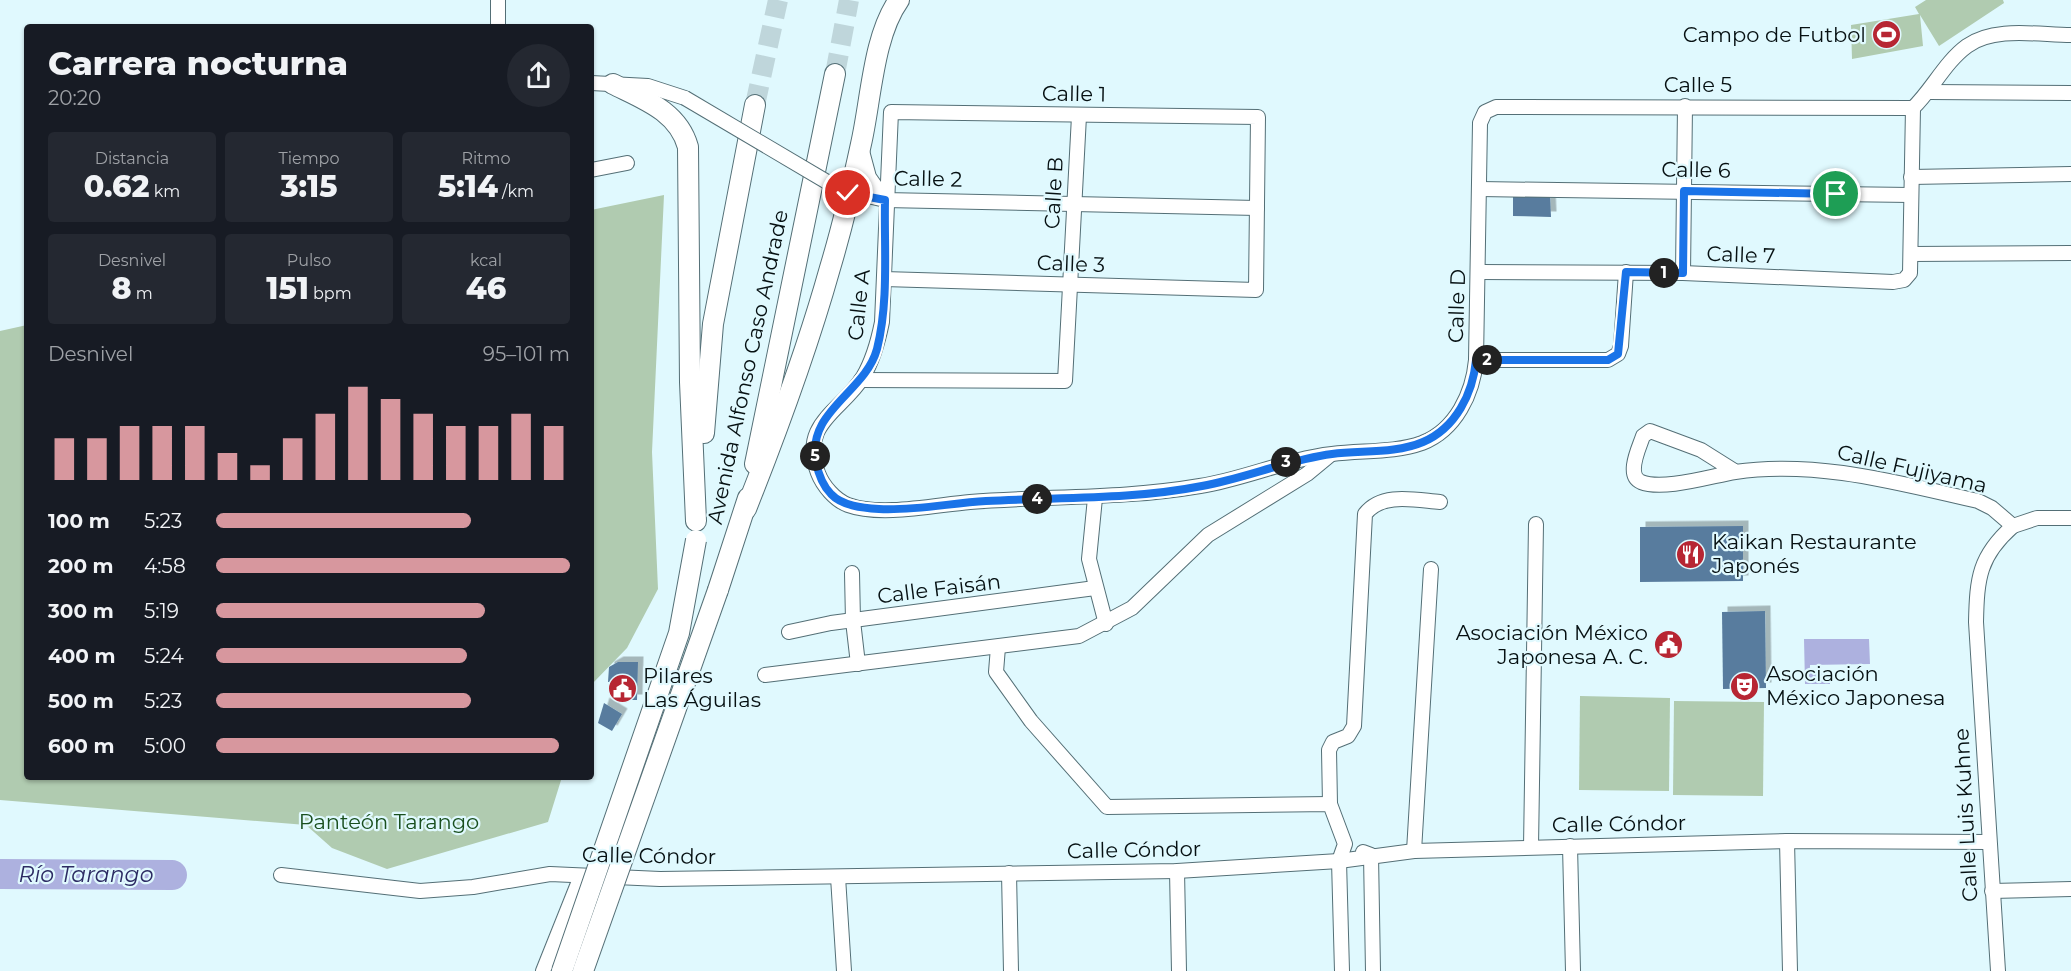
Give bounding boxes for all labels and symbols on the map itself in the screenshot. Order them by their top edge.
sports icon: Campo de Futbol [1871,19,1903,51]
place label: Campo de Futbol [1683,22,1866,47]
street label: Calle 5 [1664,72,1732,97]
street label: Calle 1 [1042,80,1106,107]
street label: Calle B [1039,156,1068,230]
street label: Calle 6 [1661,156,1731,183]
street label: Calle 2 [894,165,963,192]
pin [822,167,873,218]
pin [1810,168,1861,219]
street label: Avenida Alfonso Caso Andrade [702,208,793,526]
street label: Calle 7 [1706,241,1776,268]
street label: Calle 3 [1036,250,1106,277]
pin: 1 [1649,258,1679,288]
street label: Calle A [842,267,875,342]
street label: Calle D [1443,269,1470,343]
pin: 2 [1472,345,1502,375]
street label: Calle Fujiyama [1835,439,1989,498]
pin: 5 [800,441,830,471]
pin: 3 [1271,447,1301,477]
pin: 4 [1022,484,1052,514]
place label: Kaikan Restaurante Japonés [1711,529,1917,578]
restaurant icon: Kaikan Restaurante Japonés [1675,538,1707,570]
street label: Calle Faisán [876,569,1002,608]
place label: Asociación México Japonesa A. C. [1456,620,1648,669]
public building icon: Asociación México Japonesa A. C. [1653,629,1685,661]
place label: Asociación México Japonesa [1766,661,1945,710]
place label: Pilares Las Águilas [643,663,761,712]
theatre icon: Asociación México Japonesa [1729,670,1761,702]
public building icon: Pilares Las Águilas [606,672,638,704]
street label: Calle Luis Kuhne [1948,727,1983,903]
park label: Panteón Tarango [299,809,479,834]
street label: Calle Cóndor [1552,810,1686,837]
street label: Calle Cóndor [1067,836,1201,863]
street label: Calle Cóndor [582,842,716,869]
water label: Río Tarango [19,861,153,888]

